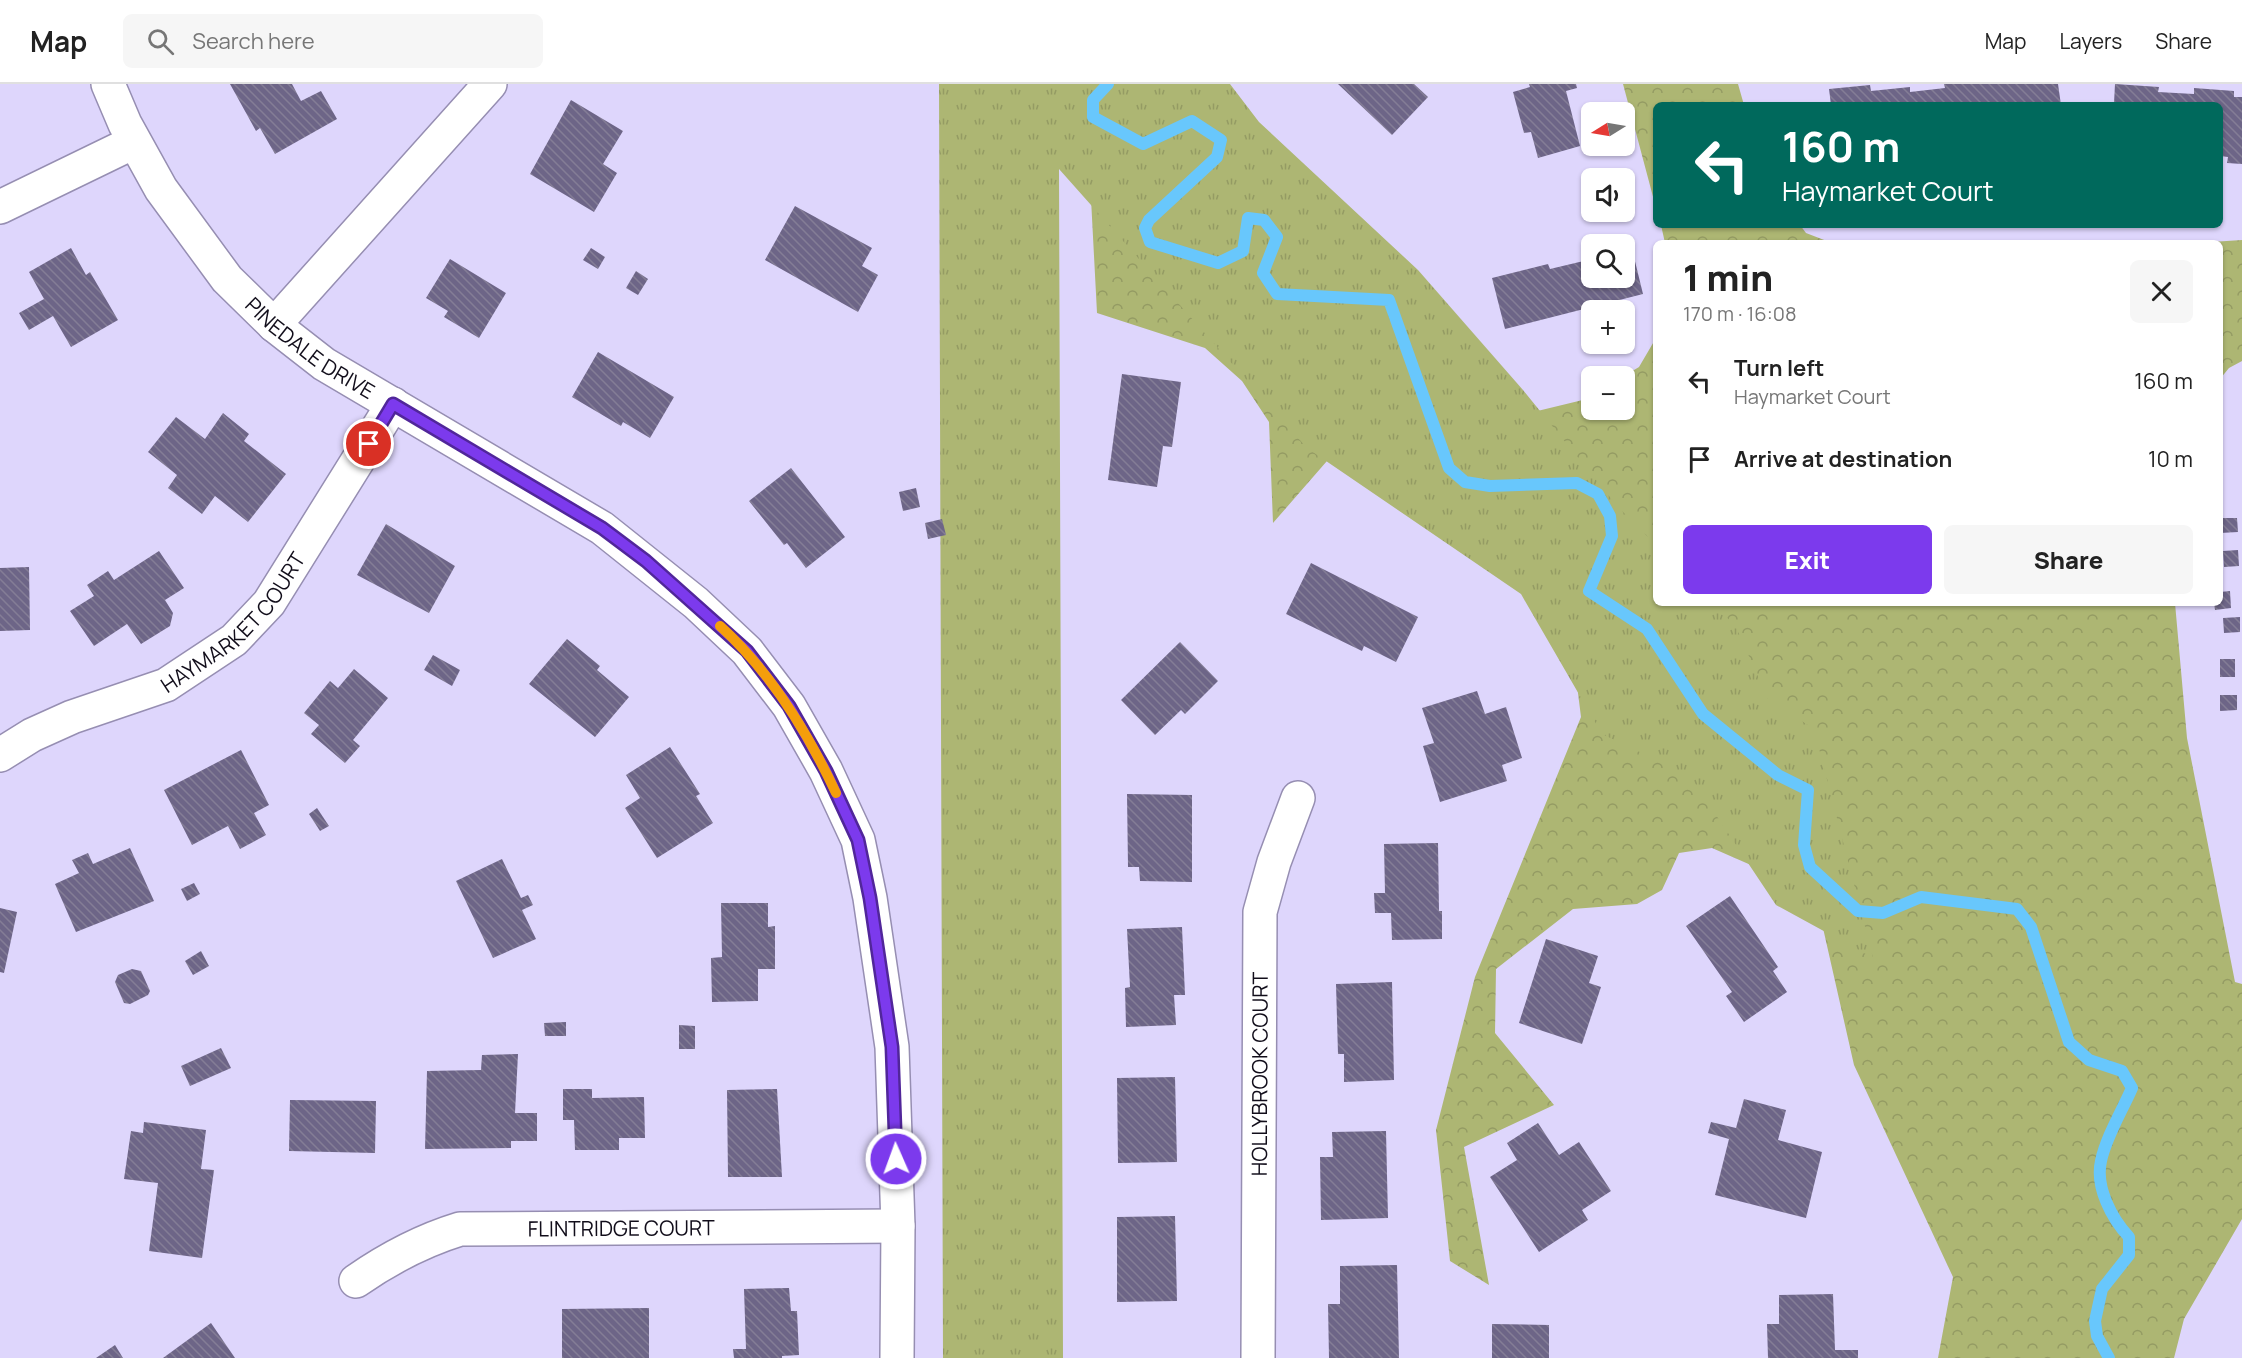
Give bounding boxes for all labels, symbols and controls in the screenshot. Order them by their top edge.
search box [123,14,543,68]
text: Map [30,22,87,60]
icon: search [144,25,177,58]
text: Search here [192,26,315,56]
text: Map [1985,27,2026,55]
text: Layers [2059,27,2122,55]
text: Share [2155,27,2212,55]
north arrow [1581,102,1635,156]
map controls [1581,102,1635,420]
text: 160 m [1782,117,1900,175]
icon: left [1683,126,1761,204]
button: sound [1581,168,1635,222]
text: Haymarket Court [1782,172,1994,209]
button: search [1581,234,1635,288]
text: 1 min [1683,253,1773,302]
button: close [2130,260,2193,323]
street label: PINEDALE DRIVE [240,291,380,405]
button: + [1581,300,1635,354]
text: 170 m · 16:08 [1683,300,1797,327]
text: Turn left [1734,353,1824,383]
icon: left [1683,365,1716,398]
button: − [1581,366,1635,420]
text: 160 m [2134,366,2193,396]
text: Haymarket Court [1734,383,1891,410]
pin [343,418,394,469]
icon: arrive [352,427,385,460]
icon: arrive [1683,443,1716,476]
text: Arrive at destination [1734,444,1952,474]
text: 10 m [2148,444,2193,474]
button: Exit [1683,525,1932,594]
button: Share [1944,525,2193,594]
street label: HAYMARKET COURT [155,546,312,699]
street label: HOLLYBROOK COURT [1245,971,1274,1176]
position arrow [864,1127,928,1191]
street label: FLINTRIDGE COURT [528,1213,715,1243]

